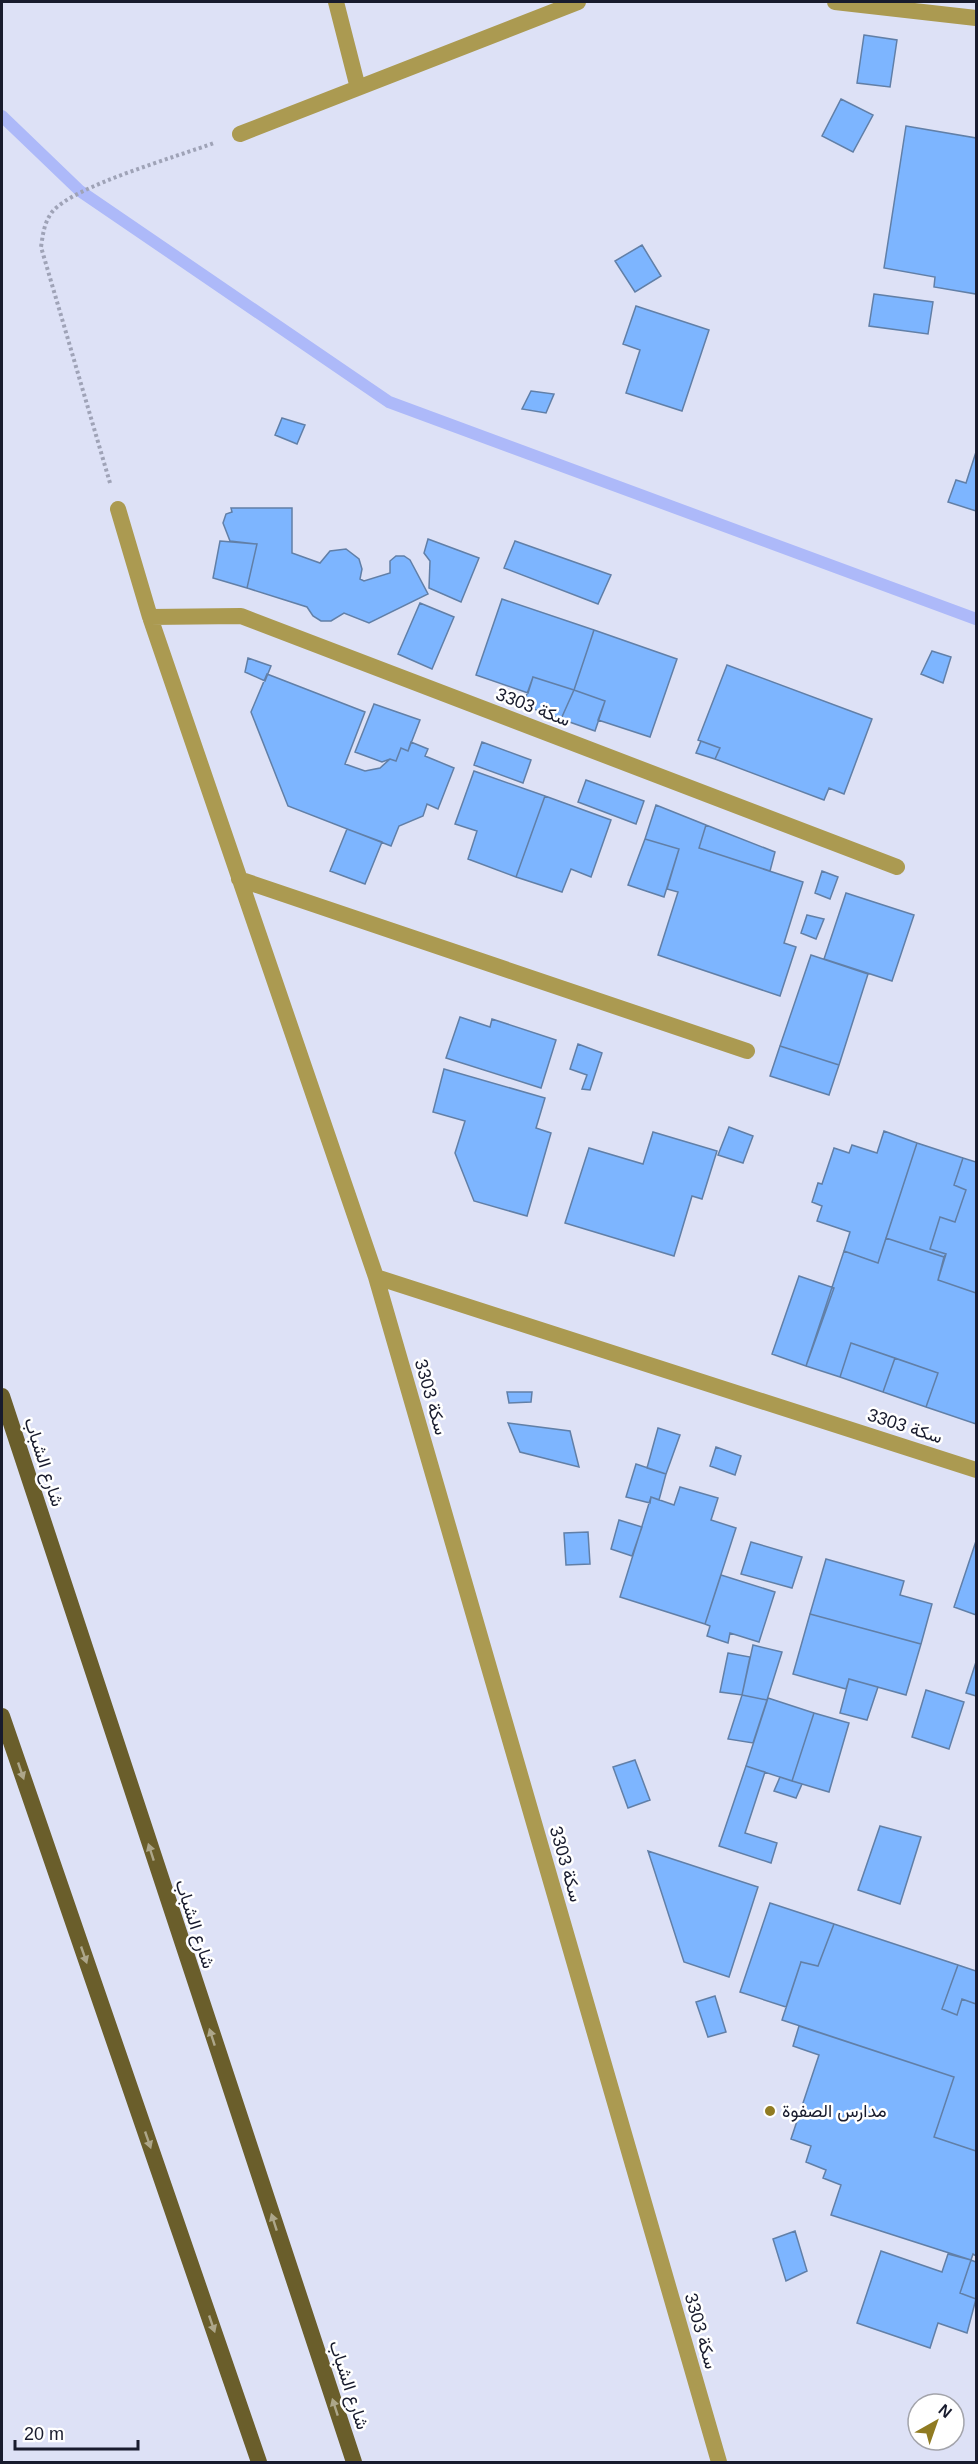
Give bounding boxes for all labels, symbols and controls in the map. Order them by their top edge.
street label: سكة 3303 [493,684,573,730]
street label: سكة 3303 [411,1357,451,1437]
street label: سكة 3303 [865,1404,945,1448]
street label: شارع الشباب [18,1415,68,1510]
one-way arrow [16,1762,26,1780]
street label: سكة 3303 [546,1824,586,1904]
one-way arrow [146,1843,155,1861]
street label: شارع الشباب [169,1877,219,1972]
one-way arrow [80,1947,90,1965]
one-way arrow [207,2028,217,2046]
place label: مدارس الصفوة [782,2101,887,2122]
marker: مدارس الصفوة [763,2104,777,2118]
one-way arrow [143,2131,153,2149]
one-way arrow [269,2213,278,2231]
street label: سكة 3303 [681,2291,721,2371]
one-way arrow [207,2315,217,2333]
street label: شارع الشباب [323,2338,373,2433]
north arrow [906,2392,966,2452]
one-way arrow [330,2398,340,2416]
text: N [935,2401,955,2421]
scale bar [15,2413,138,2451]
text: 20 m [24,2424,64,2444]

